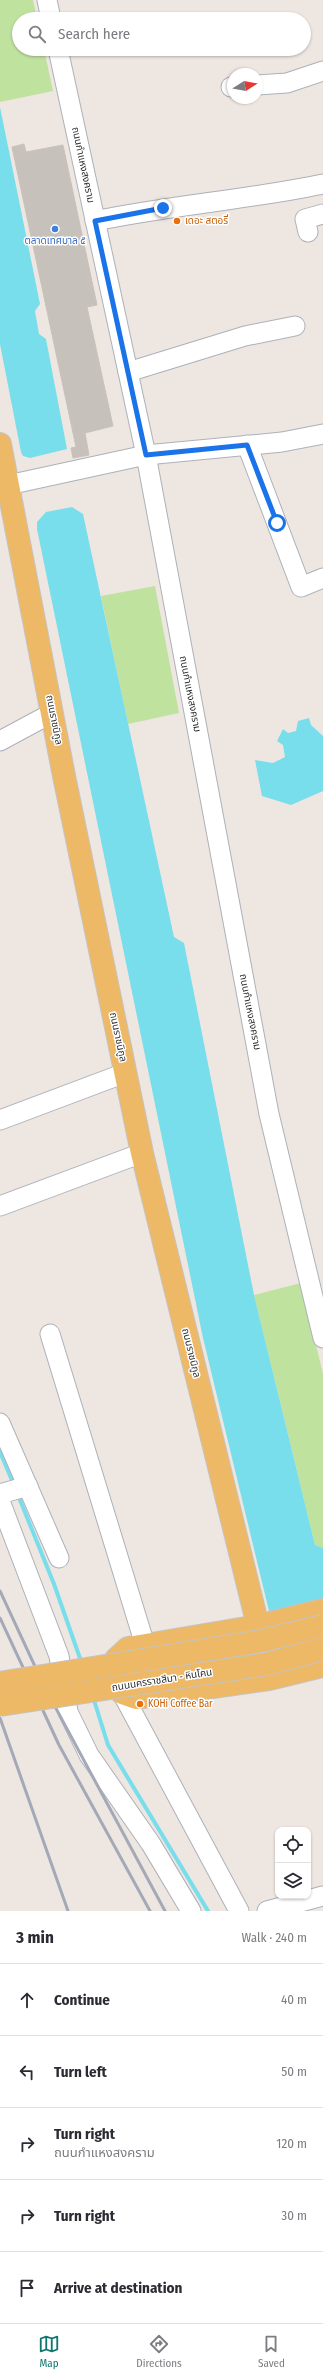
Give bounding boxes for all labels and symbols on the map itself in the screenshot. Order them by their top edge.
north arrow [227,68,263,104]
street label: ถนนกำแหงสงคราม [69,126,97,204]
route end [154,199,172,217]
place label: เดอะ สตอรี่ [185,213,229,227]
marker: เดอะ สตอรี่ [172,216,182,226]
marker: ตลาดเทศบาล ๕ [50,224,60,234]
place label: ตลาดเทศบาล ๕ [24,235,86,247]
route start [268,514,286,532]
street label: ถนนกำแหงสงคราม [177,655,203,733]
street label: ถนนราชนิกูล [43,694,65,746]
street label: ถนนกำแหงสงคราม [237,973,263,1051]
street label: ถนนราชนิกูล [107,1011,129,1063]
street label: ถนนราชนิกูล [179,1327,203,1379]
street label: ถนนนครราชสีมา - หินโคน [111,1666,213,1694]
place label: KOHi Coffee Bar [148,1698,213,1710]
marker: KOHi Coffee Bar [135,1699,145,1709]

